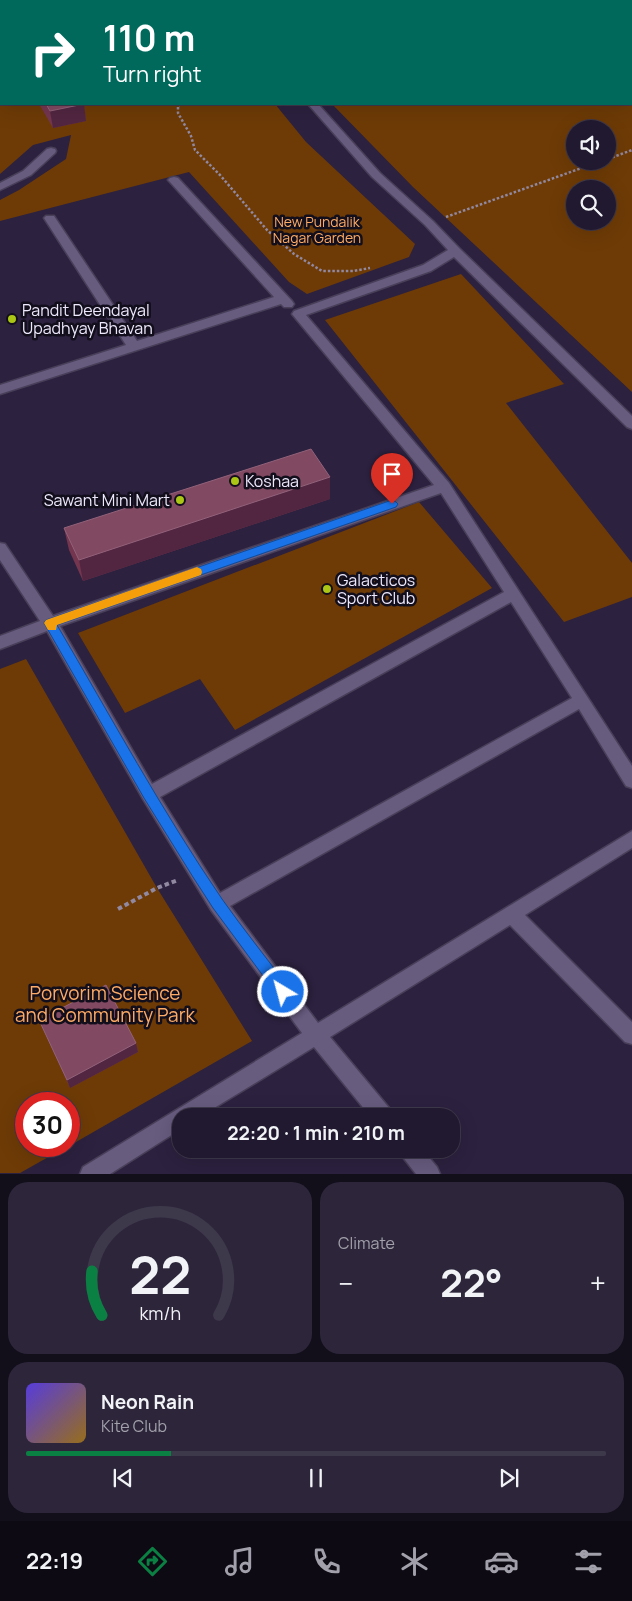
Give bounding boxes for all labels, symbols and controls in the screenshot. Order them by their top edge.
text: 110 m [103,14,195,62]
icon: right [20,20,85,85]
text: Turn right [103,59,201,89]
map controls [566,120,616,230]
button: sound [566,120,616,170]
button: search [566,180,616,230]
park label: New Pundalik Nagar Garden [273,212,361,247]
place label: Pandit Deendayal Upadhyay Bhavan [22,299,153,339]
marker: Pandit Deendayal Upadhyay Bhavan [6,313,18,325]
pin [371,453,413,504]
icon: arrive [378,460,406,488]
place label: Koshaa [245,470,299,492]
marker: Koshaa [229,475,241,487]
place label: Sawant Mini Mart [44,489,170,511]
marker: Sawant Mini Mart [174,494,186,506]
place label: Galacticos Sport Club [337,569,415,609]
marker: Galacticos Sport Club [321,583,333,595]
position arrow [256,965,308,1017]
park label: Porvorim Science and Community Park [15,980,196,1028]
speed limit sign: 30 [15,1092,80,1157]
text: 22:20 · 1 min · 210 m [227,1120,405,1146]
text: Climate [338,1232,395,1254]
text: 22 [129,1239,191,1310]
text: 22° [440,1256,503,1308]
text: − [338,1264,353,1302]
text: + [590,1264,606,1302]
text: km/h [139,1301,181,1325]
text: Neon Rain [101,1389,194,1415]
text: Kite Club [101,1415,167,1437]
icon: previous [109,1464,137,1492]
icon: pause [302,1464,330,1492]
icon: next [495,1464,523,1492]
icon: directions [135,1544,170,1579]
icon: music [222,1544,257,1579]
icon: phone [309,1544,344,1579]
icon: climate [397,1544,432,1579]
icon: car [484,1544,519,1579]
icon: filters [571,1544,606,1579]
text: 22:19 [26,1546,83,1576]

